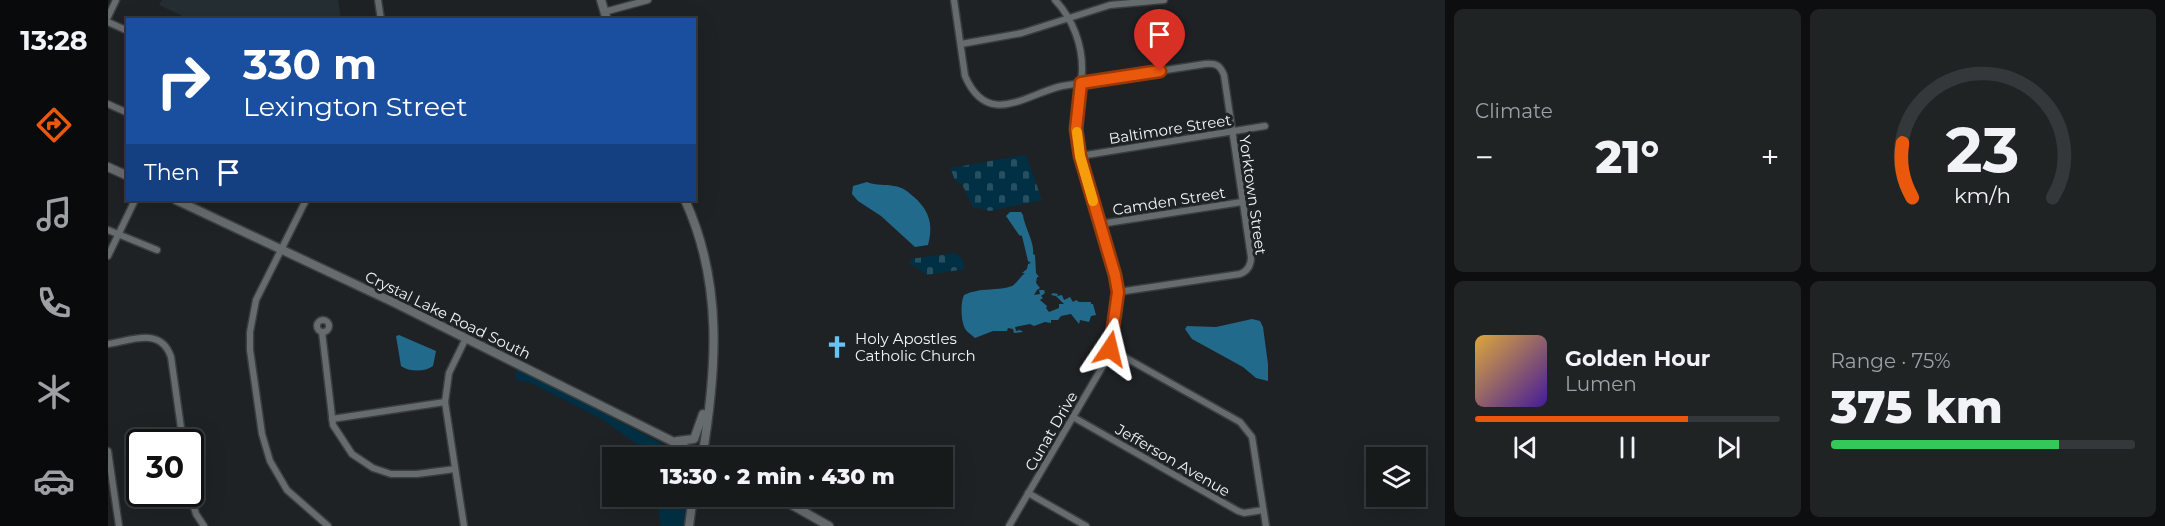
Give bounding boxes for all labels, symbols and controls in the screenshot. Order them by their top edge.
pin [1134,9,1185,71]
icon: arrive [1143,18,1176,51]
text: 13:28 [20,24,88,57]
text: 330 m [243,38,377,90]
icon: right [144,42,222,120]
text: Lexington Street [243,90,467,123]
text: Climate [1475,99,1553,123]
icon: directions [33,104,75,146]
street label: Baltimore Street [1107,110,1233,148]
text: 23 [1946,112,2020,188]
text: 21° [1595,129,1659,184]
street label: Yorktown Street [1235,134,1271,256]
text: − [1475,137,1494,177]
text: + [1761,137,1779,177]
icon: arrive [212,156,245,189]
text: Then [144,159,200,186]
text: km/h [1954,182,2011,208]
street label: Camden Street [1111,183,1227,219]
icon: music [33,193,75,235]
street label: Crystal Lake Road South [362,267,534,363]
icon: phone [33,282,75,324]
position arrow [1078,317,1142,381]
place label: Holy Apostles Catholic Church [855,329,976,365]
church icon: Holy Apostles Catholic Church [824,334,850,360]
text: Golden Hour [1565,345,1710,372]
text: Range · 75% [1831,349,1951,373]
icon: climate [33,371,75,413]
text: Lumen [1565,372,1637,396]
text: 375 km [1831,379,2003,434]
street label: Cunat Drive [1021,388,1081,474]
street label: Jefferson Avenue [1111,419,1234,501]
speed limit sign: 30 [126,429,204,507]
icon: previous [1509,431,1542,464]
icon: pause [1611,431,1644,464]
icon: next [1712,431,1745,464]
map controls [1366,447,1426,507]
button: layers [1366,447,1426,507]
icon: car [33,460,75,502]
text: 13:30 · 2 min · 430 m [660,463,895,490]

